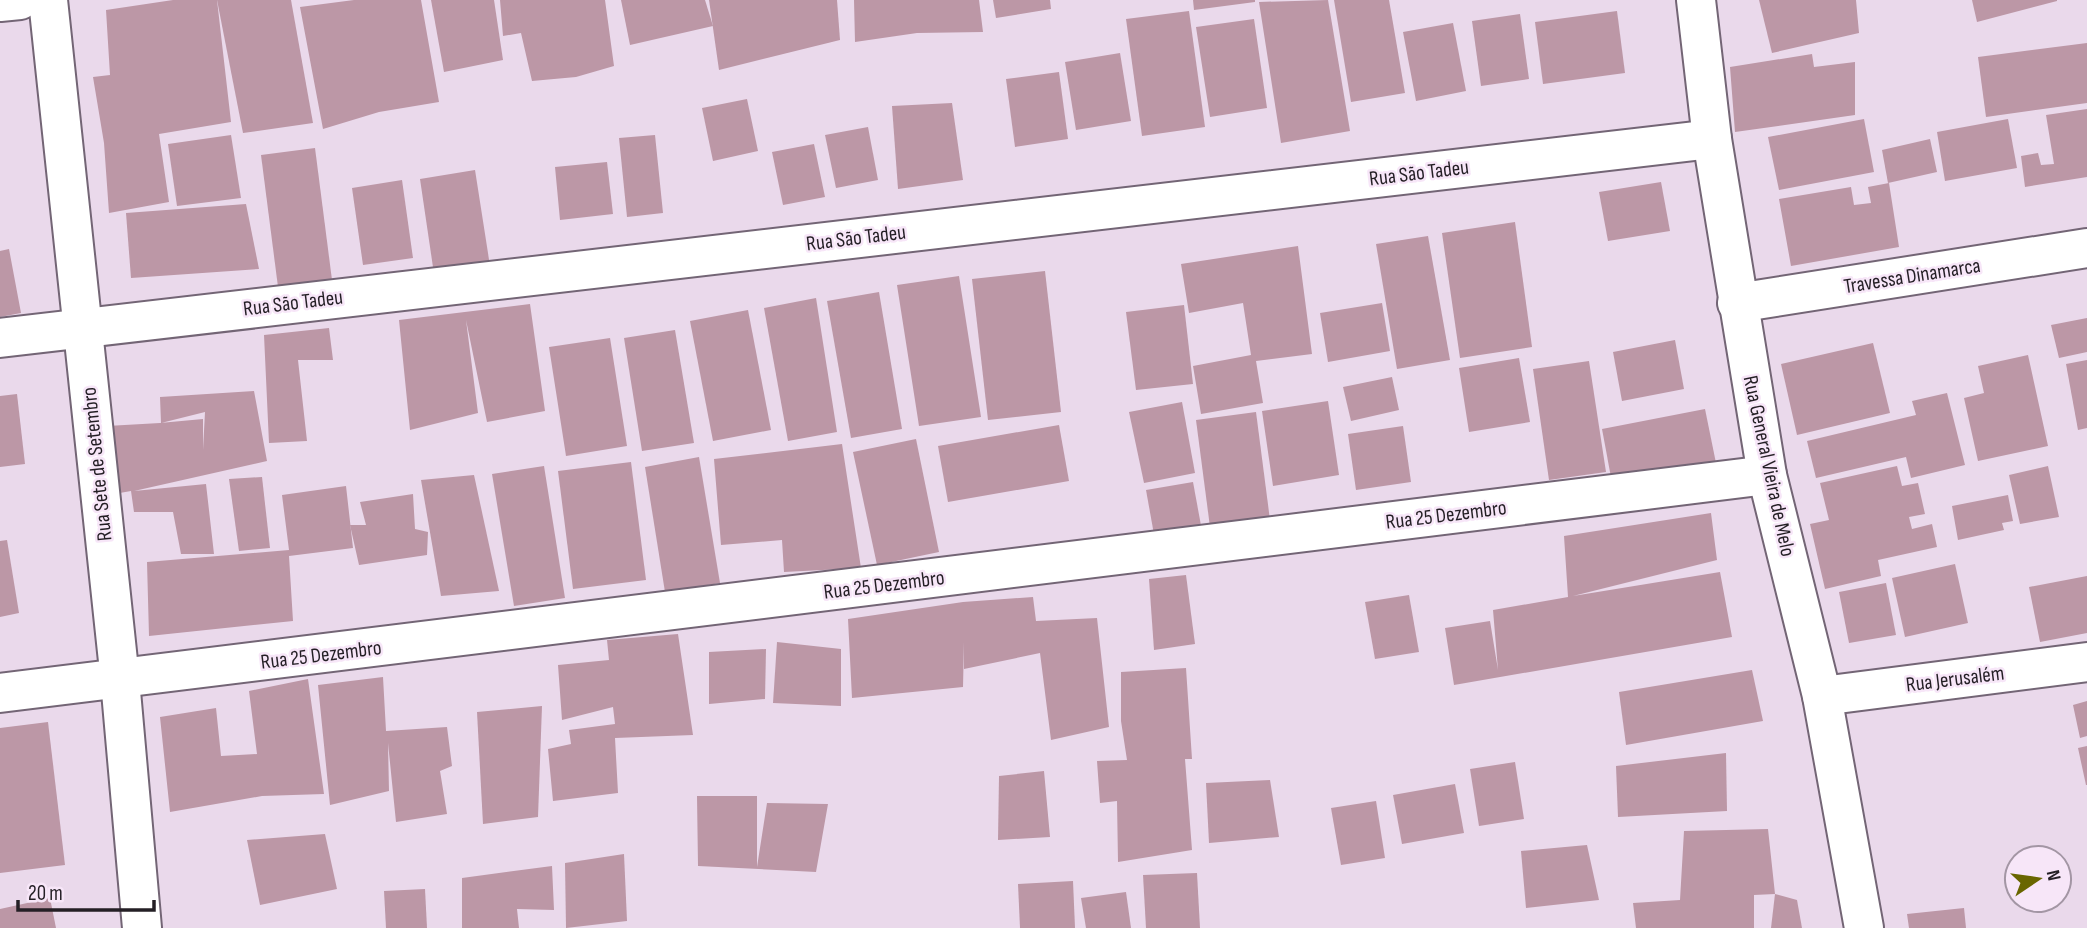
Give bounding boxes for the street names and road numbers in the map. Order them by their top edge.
street label: Rua São Tadeu [1368,154,1470,192]
street label: Rua São Tadeu [805,219,907,257]
street label: Travessa Dinamarca [1842,253,1982,299]
street label: Rua São Tadeu [242,284,344,322]
street label: Rua General Vieira de Melo [1738,373,1800,559]
street label: Rua Sete de Setembro [76,386,118,542]
street label: Rua 25 Dezembro [1384,495,1508,535]
street label: Rua 25 Dezembro [822,565,946,605]
street label: Rua 25 Dezembro [259,635,383,675]
street label: Rua Jerusalém [1904,661,2006,697]

